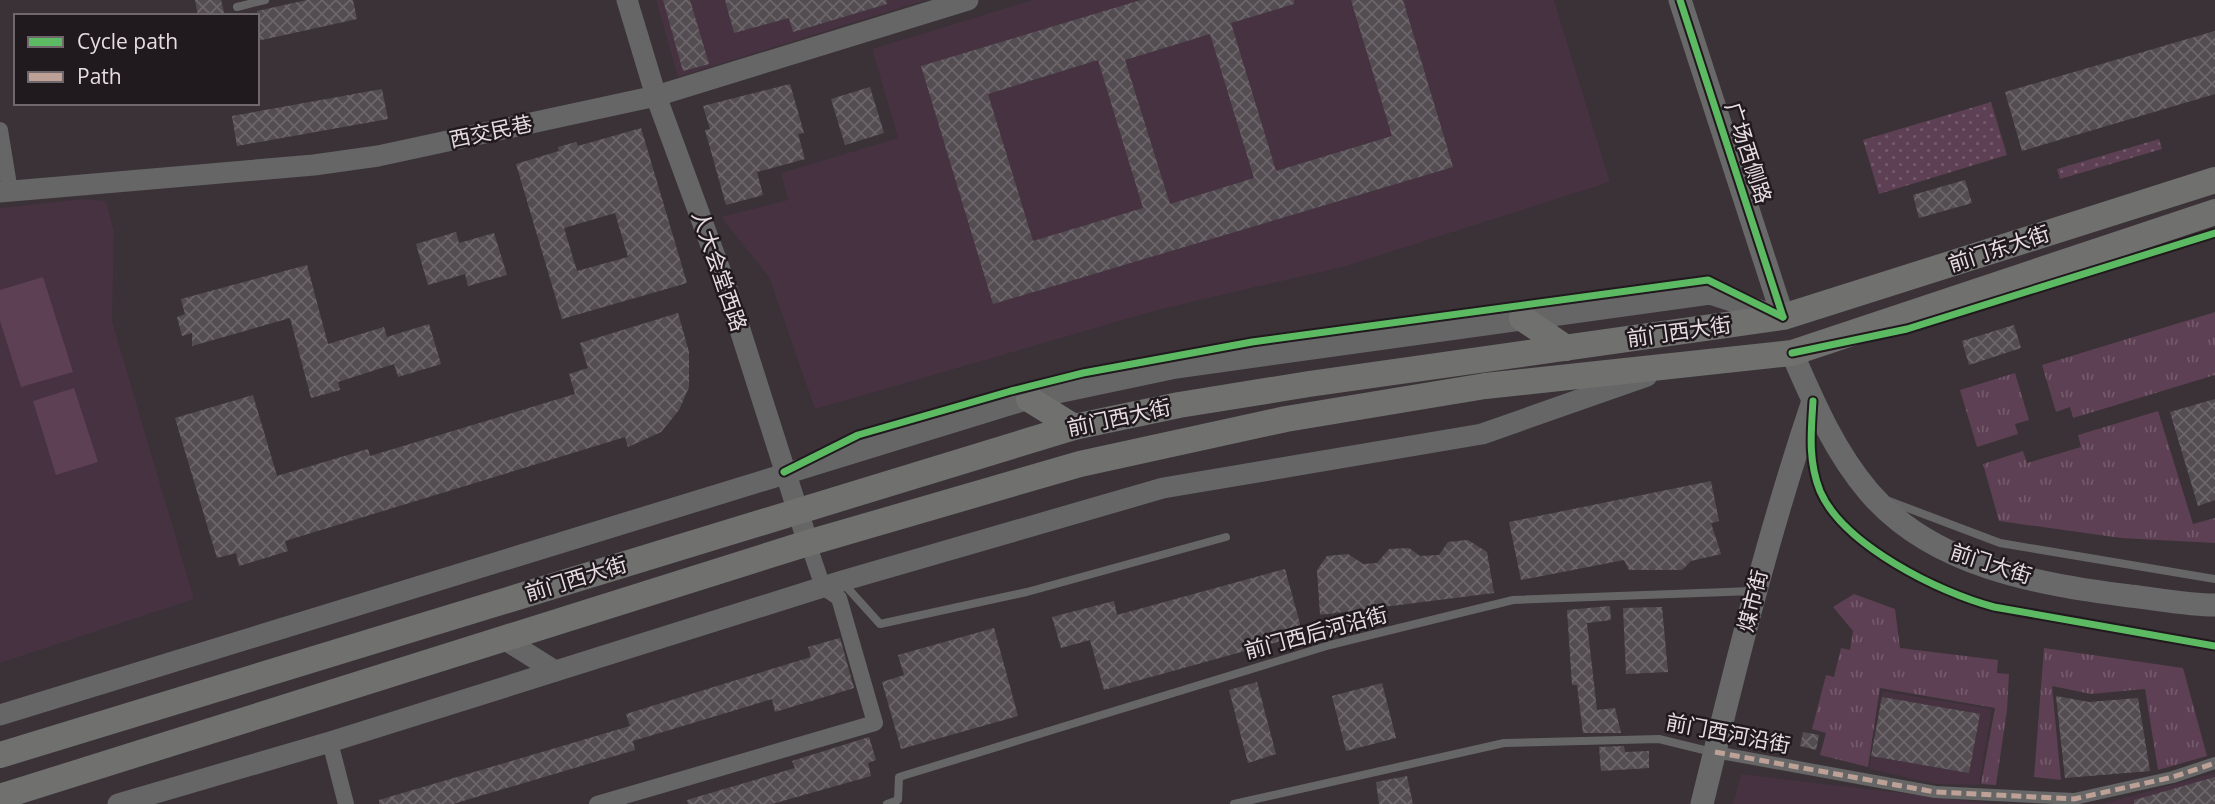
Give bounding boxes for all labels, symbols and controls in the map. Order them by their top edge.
legend [14,14,259,105]
text: Cycle path [77,27,178,55]
text: Path [77,62,122,90]
street label: 广场西侧路 [1719,98,1778,207]
street label: 西交民巷 [447,109,535,153]
street label: 人大会堂西路 [686,207,754,335]
street label: 前门东大街 [1944,219,2053,278]
street label: 前门西大街 [1625,310,1733,352]
street label: 前门西大街 [1065,392,1173,442]
street label: 前门大街 [1947,537,2036,589]
street label: 前门西大街 [521,549,630,607]
street label: 煤市街 [1731,567,1773,635]
street label: 前门西后河沿街 [1241,599,1390,665]
street label: 前门西河沿街 [1664,707,1793,759]

